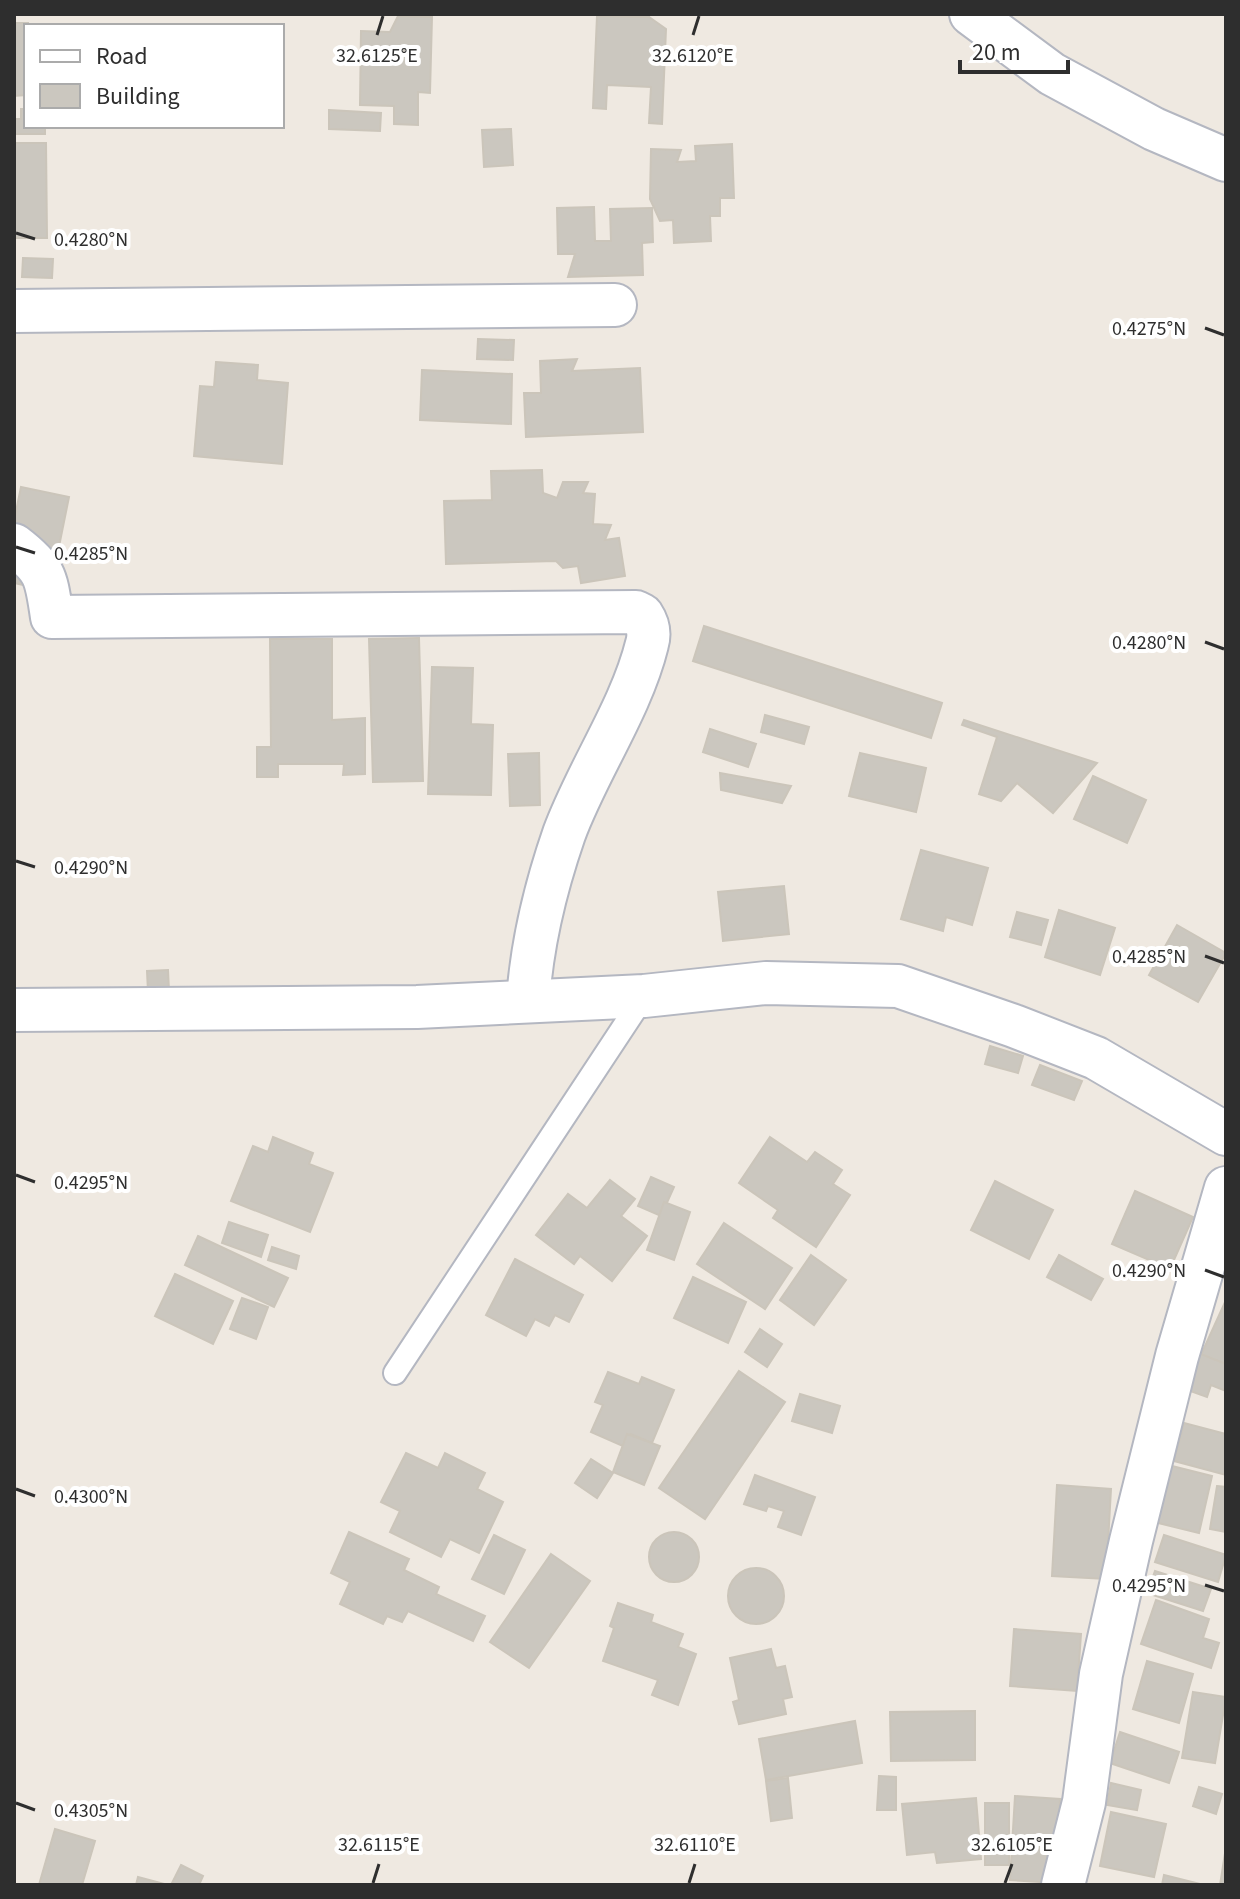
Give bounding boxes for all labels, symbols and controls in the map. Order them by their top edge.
legend [24,24,284,128]
scale bar [960,24,1068,74]
text: 20 m [972,35,1021,70]
text: Road [96,39,148,74]
text: 32.6125°E [336,42,418,70]
text: 32.6120°E [652,42,734,70]
text: Building [96,79,180,114]
text: 0.4280°N [54,226,128,254]
text: 0.4275°N [1112,315,1186,343]
text: 0.4285°N [54,540,128,568]
text: 0.4280°N [1112,629,1186,657]
text: 0.4290°N [54,854,128,882]
text: 0.4285°N [1112,943,1186,971]
text: 0.4295°N [54,1169,128,1197]
text: 0.4290°N [1112,1257,1186,1285]
text: 0.4300°N [54,1483,128,1511]
text: 0.4295°N [1112,1572,1186,1600]
text: 0.4305°N [54,1797,128,1825]
text: 32.6115°E [338,1831,420,1859]
text: 32.6110°E [654,1831,736,1859]
text: 32.6105°E [971,1831,1053,1859]

